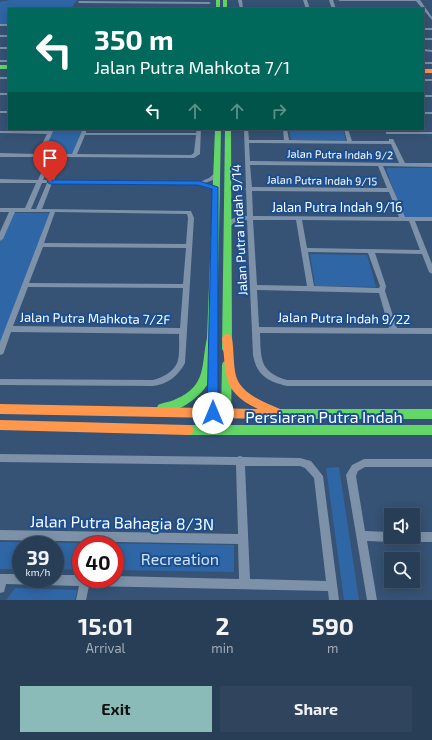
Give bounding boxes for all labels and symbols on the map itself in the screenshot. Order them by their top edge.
pin [33,141,67,182]
street label: Jalan Putra Indah 9/2 [287,147,393,161]
street label: Jalan Putra Indah 9/14 [228,164,250,296]
street label: Jalan Putra Indah 9/15 [267,173,377,187]
street label: Jalan Putra Indah 9/16 [271,199,403,215]
street label: Jalan Putra Mahkota 7/2F [19,309,171,327]
street label: Jalan Putra Indah 9/22 [277,309,411,327]
position arrow [192,392,234,434]
street label: Persiaran Putra Indah [245,407,403,426]
street label: Jalan Putra Bahagia 8/3N [30,511,214,533]
speed limit sign: 40 [72,536,124,588]
park label: Recreation [141,549,219,568]

